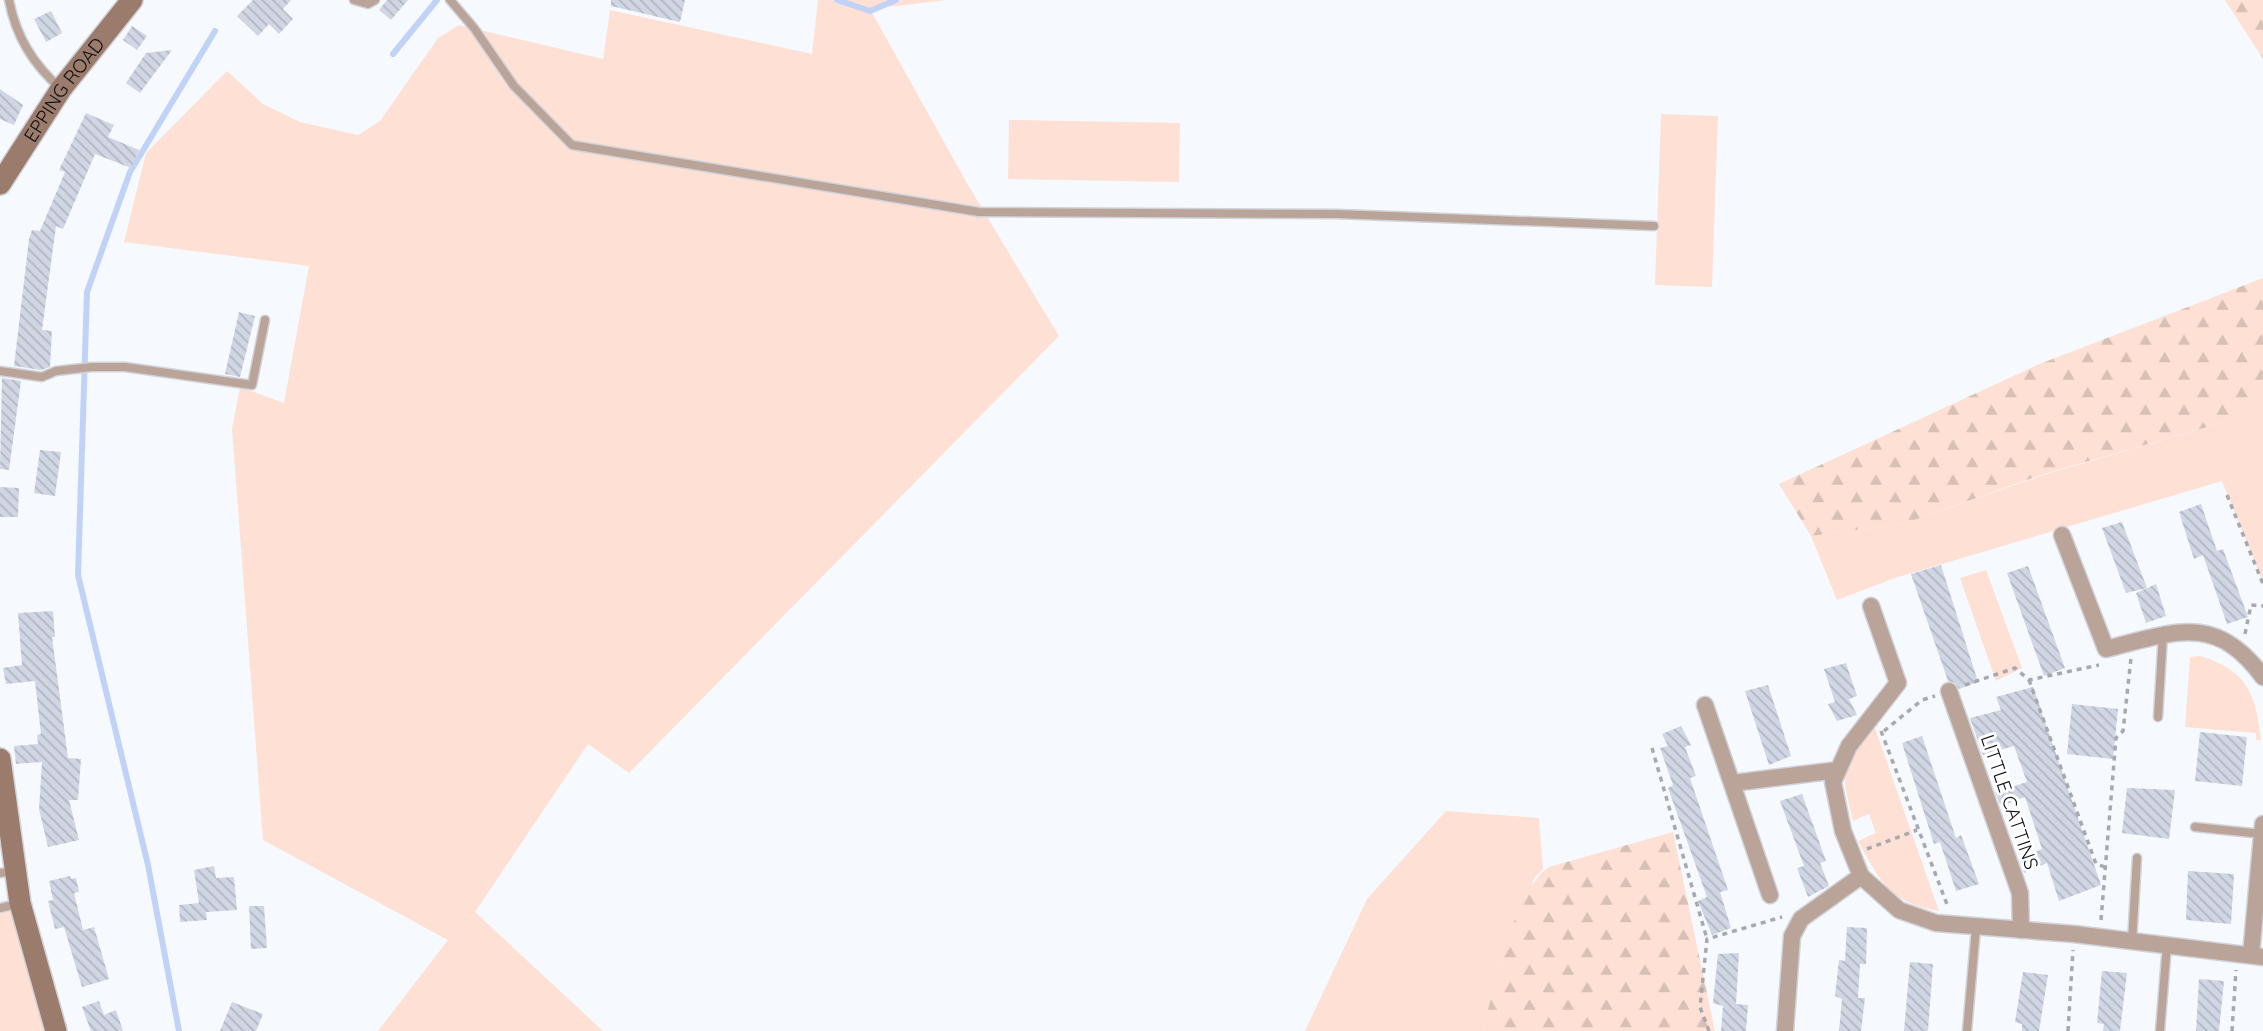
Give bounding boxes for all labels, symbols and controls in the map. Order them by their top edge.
street label: EPPING ROAD [18,32,110,146]
street label: LITTLE CATTINS [1976,731,2044,873]

